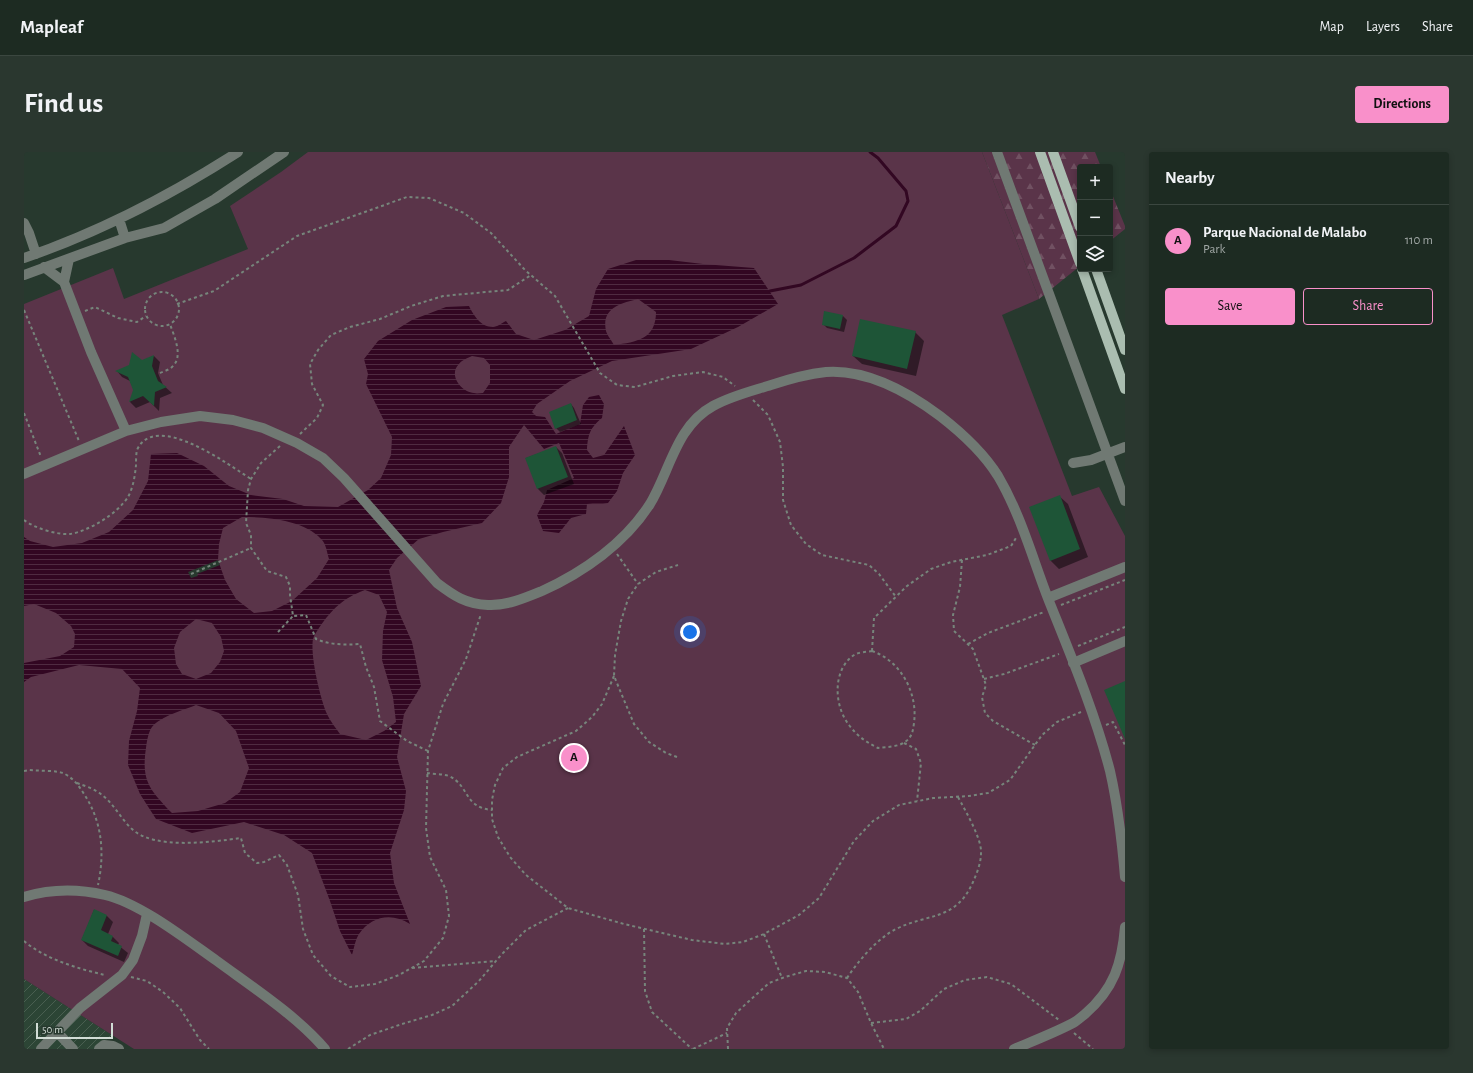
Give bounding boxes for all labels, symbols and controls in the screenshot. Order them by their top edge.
text: Mapleaf [20,18,83,37]
text: Map [1319,20,1344,34]
text: Layers [1366,20,1400,34]
text: Share [1422,20,1453,34]
button: Directions [1355,86,1449,123]
text: Find us [24,90,103,118]
map controls [1077,164,1113,272]
button: + [1077,164,1113,200]
text: Nearby [1165,169,1215,186]
button: − [1077,200,1113,236]
text: Parque Nacional de Malabo [1203,225,1367,240]
text: A [1174,234,1182,247]
text: 110 m [1405,234,1433,247]
button: layers [1077,236,1113,272]
text: Park [1203,243,1225,256]
button: Save [1165,288,1295,325]
button: Share [1303,288,1433,325]
your location [680,622,700,642]
pin: A [561,743,587,773]
scale bar [36,1021,113,1040]
text: 50 m [42,1024,63,1035]

